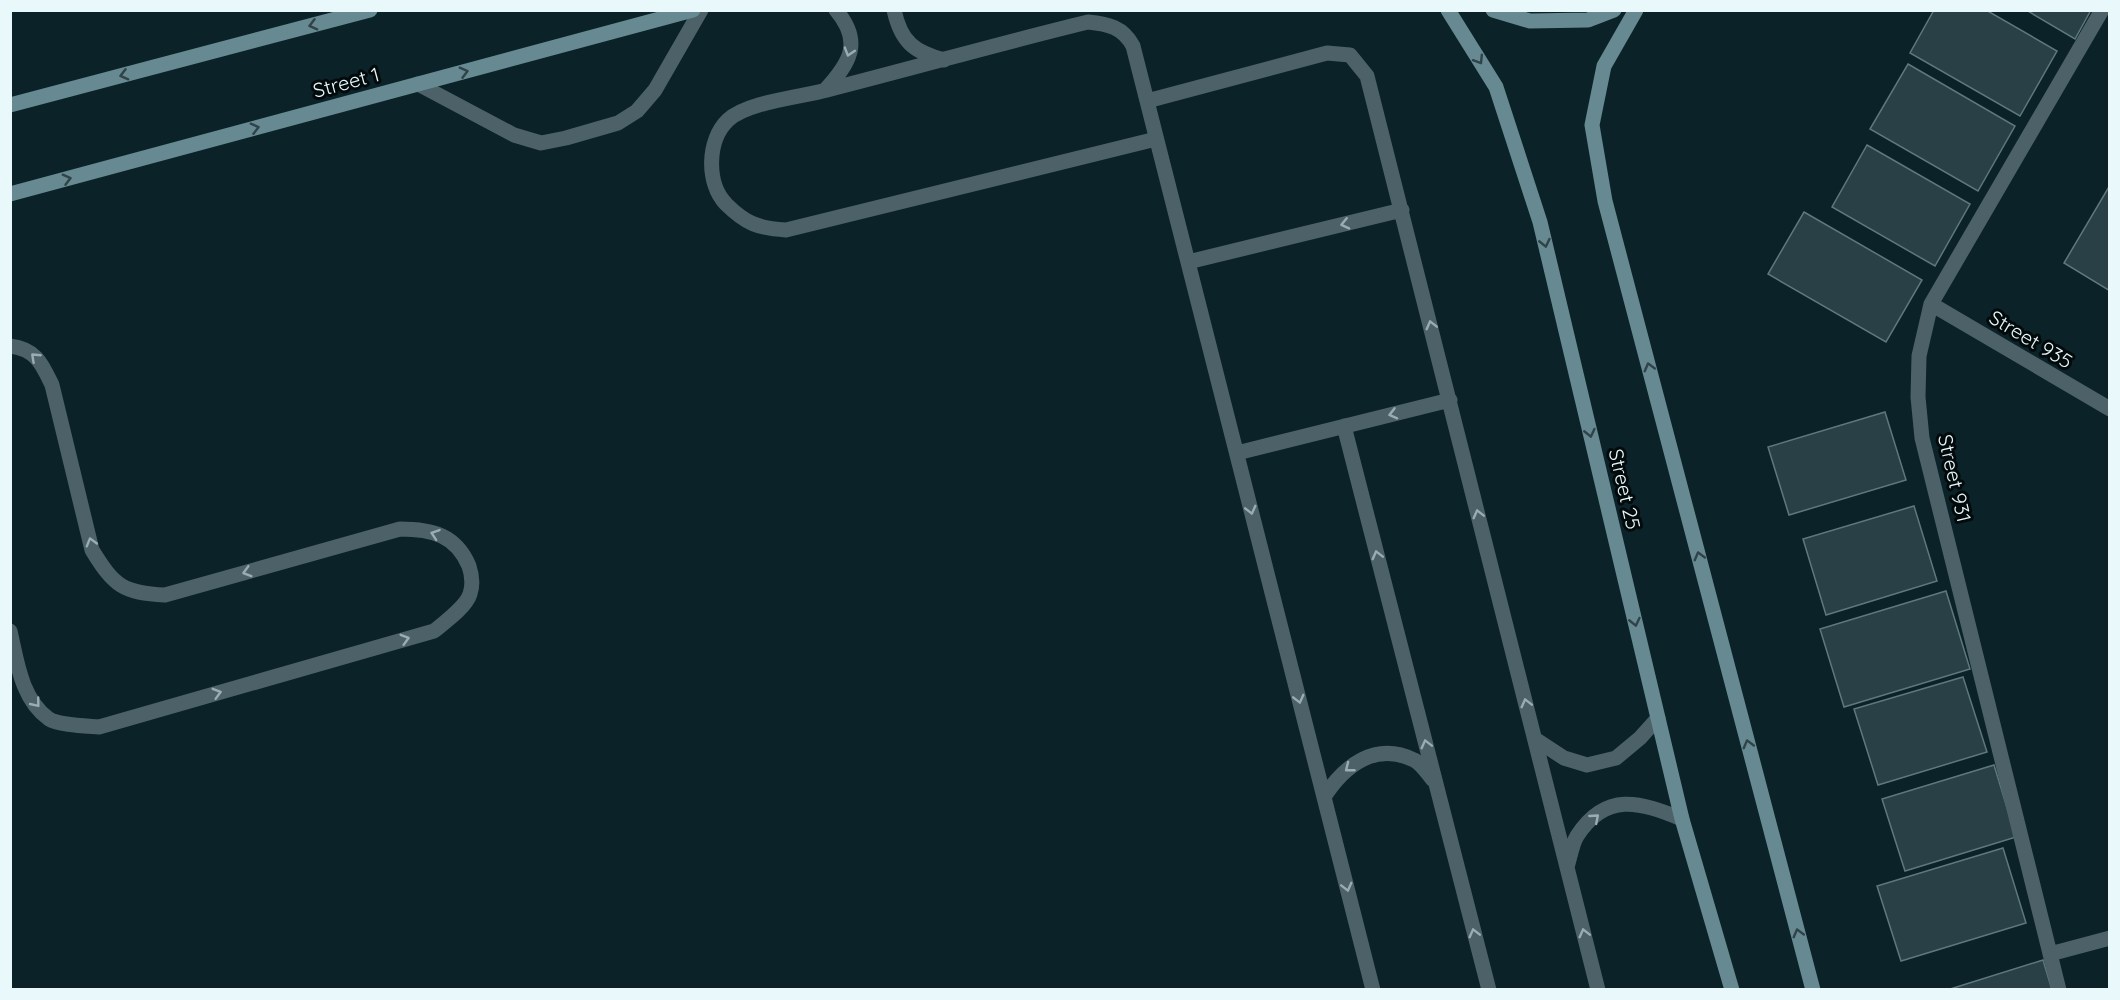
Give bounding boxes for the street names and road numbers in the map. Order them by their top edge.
street label: Street 1 [310,61,382,103]
street label: Street 935 [1985,304,2077,374]
street label: Street 931 [1933,432,1977,524]
street label: Street 25 [1604,446,1646,532]

